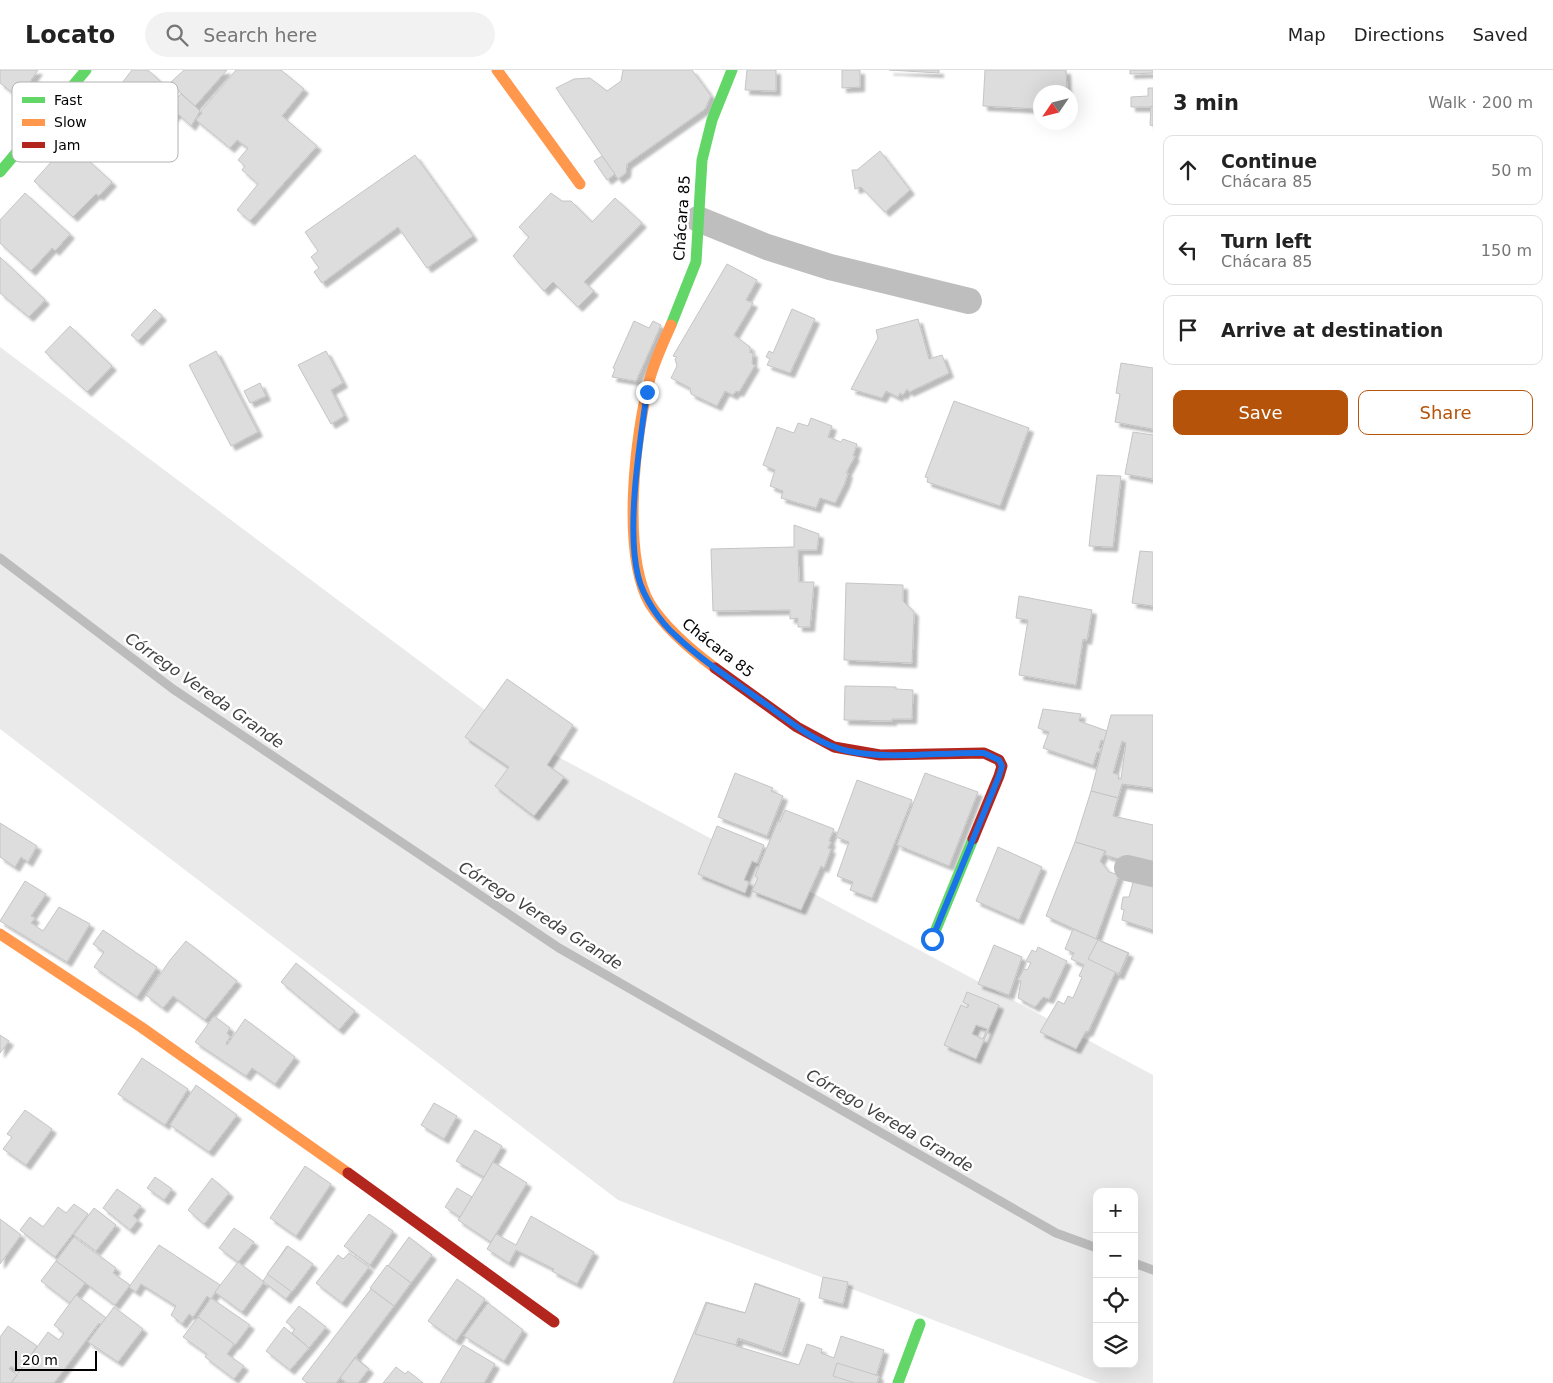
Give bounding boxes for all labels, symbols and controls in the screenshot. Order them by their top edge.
search box [145,12,495,57]
text: Locato [25,21,115,49]
icon: search [163,21,191,49]
text: Search here [203,24,317,46]
text: Map [1288,24,1326,45]
text: Directions [1354,24,1444,45]
text: Saved [1472,24,1528,45]
legend [12,82,178,162]
north arrow [1033,85,1078,130]
text: 3 min [1173,91,1239,115]
text: Fast [54,92,83,108]
text: Walk · 200 m [1428,93,1533,112]
text: Slow [54,114,87,130]
text: Jam [53,137,80,153]
text: Continue [1221,150,1317,172]
icon: ahead [1174,156,1202,184]
text: 50 m [1491,161,1532,180]
text: Chácara 85 [1221,172,1313,191]
street label: Chácara 85 [670,175,694,261]
text: Turn left [1221,230,1312,252]
icon: left [1174,236,1202,264]
text: 150 m [1481,241,1532,260]
text: Chácara 85 [1221,252,1313,271]
icon: arrive [1174,316,1202,344]
text: Arrive at destination [1221,319,1443,341]
route end [636,381,659,404]
button: Save [1173,390,1348,435]
button: Share [1358,390,1533,435]
street label: Chácara 85 [679,614,757,682]
water label: Córrego Vereda Grande [122,628,288,753]
water label: Córrego Vereda Grande [455,857,626,974]
route start [921,928,944,951]
water label: Córrego Vereda Grande [803,1065,977,1176]
map controls [1093,1188,1138,1368]
button: + [1093,1188,1138,1233]
button: − [1093,1233,1138,1278]
button: locate [1093,1278,1138,1323]
button: layers [1093,1323,1138,1368]
scale bar [15,1348,98,1371]
text: 20 m [22,1352,58,1368]

